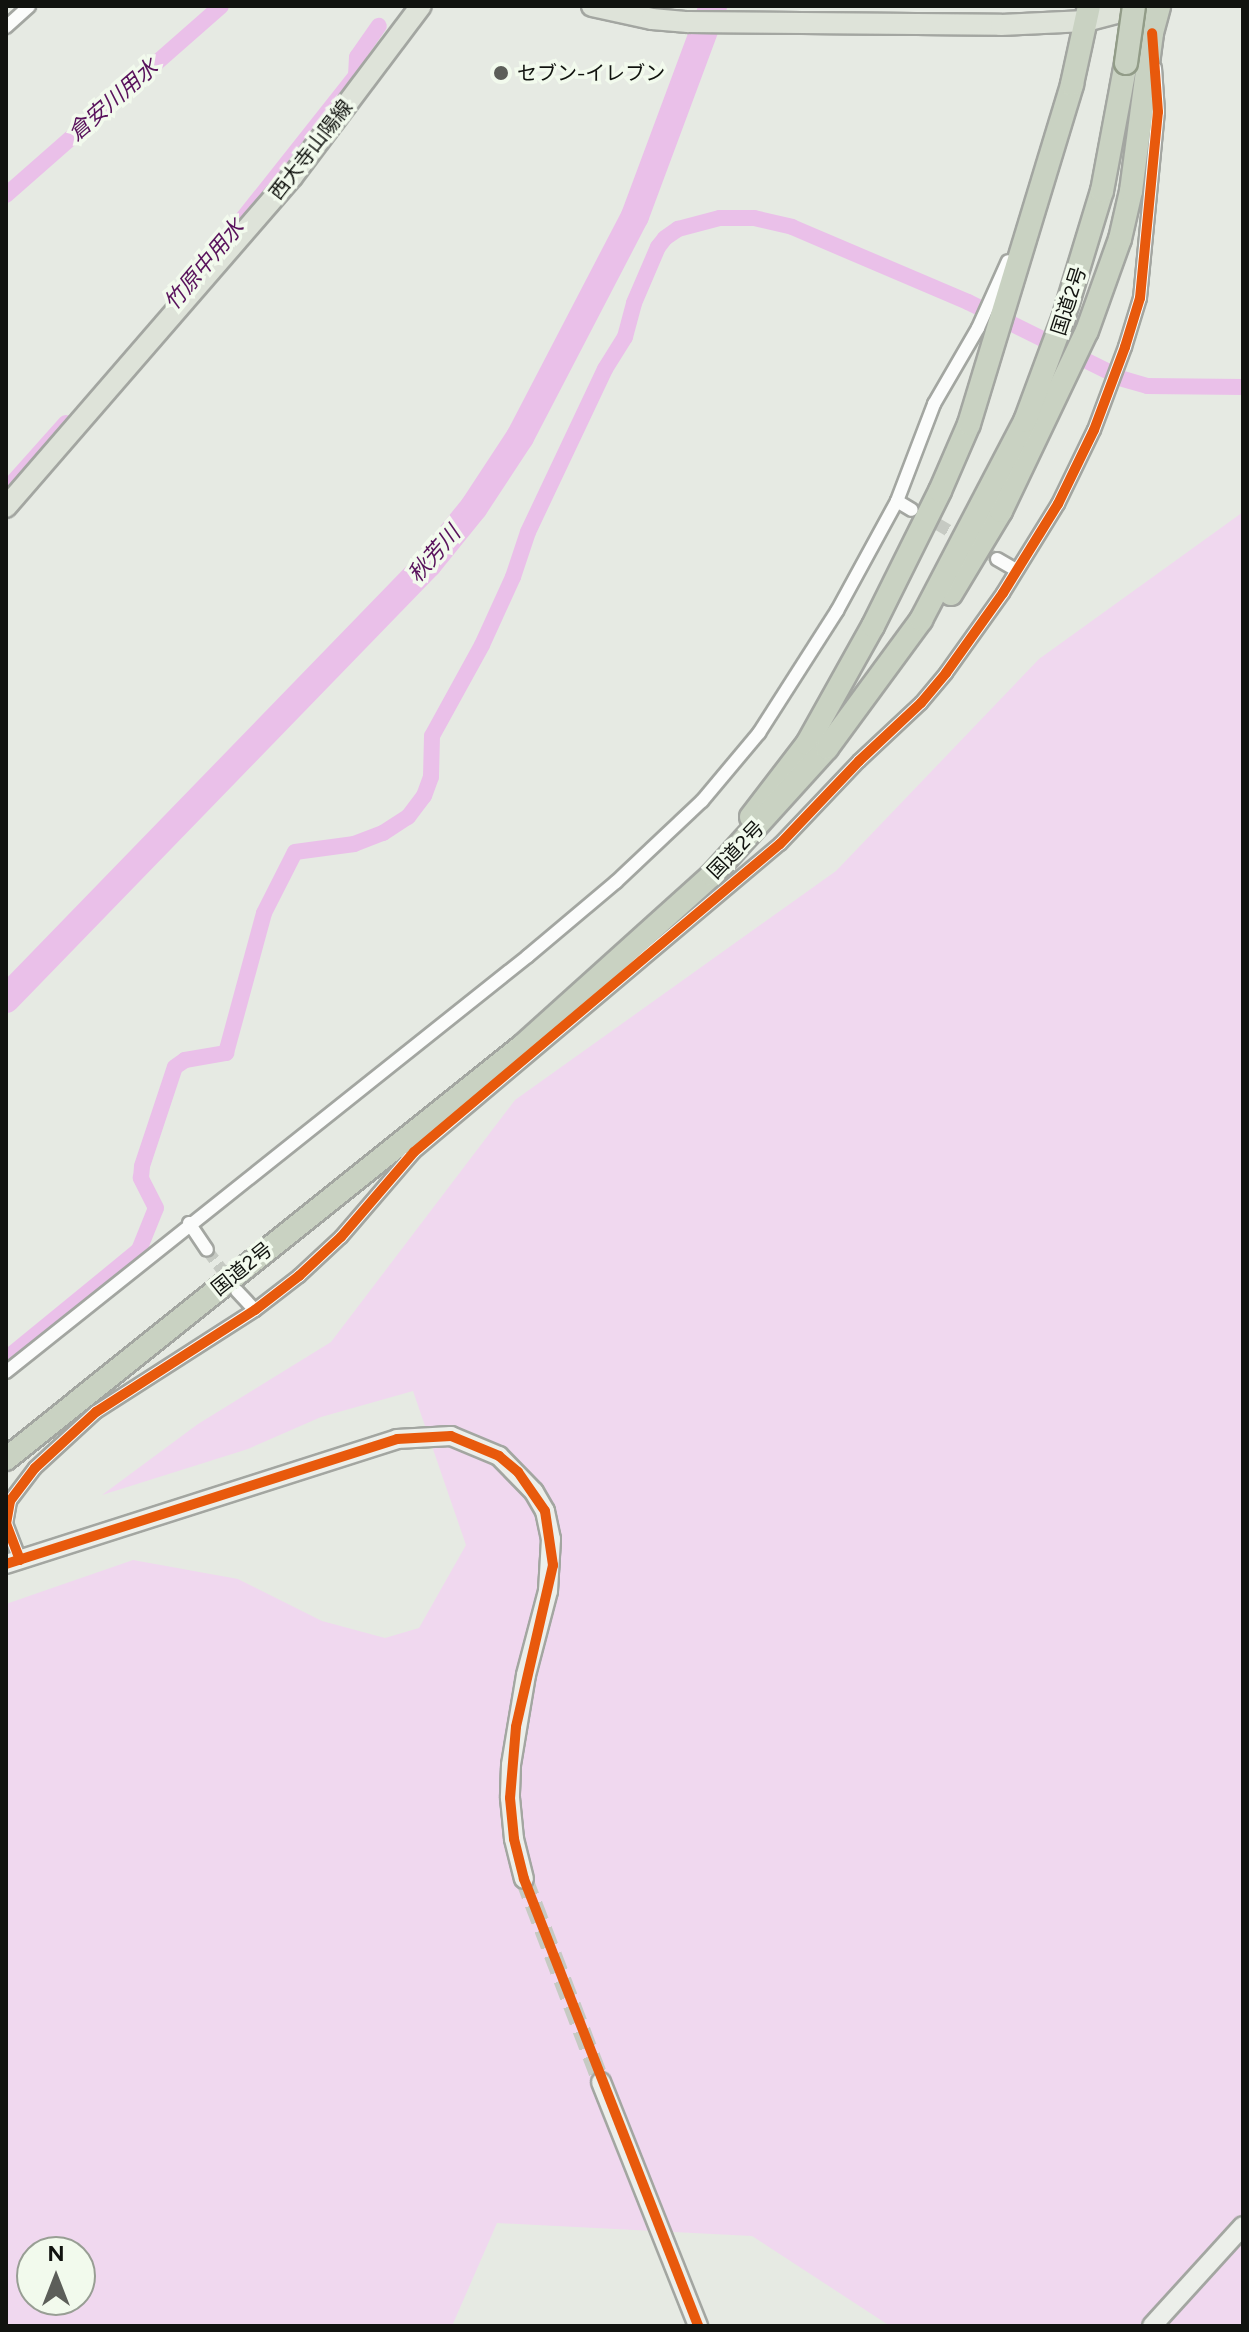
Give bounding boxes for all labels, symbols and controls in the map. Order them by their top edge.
water label: 倉安川用水 [63,54,163,146]
place label: セブン-イレブン [517,61,665,85]
marker: セブン-イレブン [492,64,510,82]
street label: 西大寺山陽線 [265,95,357,205]
water label: 竹原中用水 [159,214,249,316]
street label: 国道2号 [1047,263,1091,339]
water label: 秋芳川 [402,520,466,588]
street label: 国道2号 [703,816,769,884]
street label: 国道2号 [207,1237,277,1301]
north arrow [16,2236,96,2316]
text: N [47,2240,65,2267]

